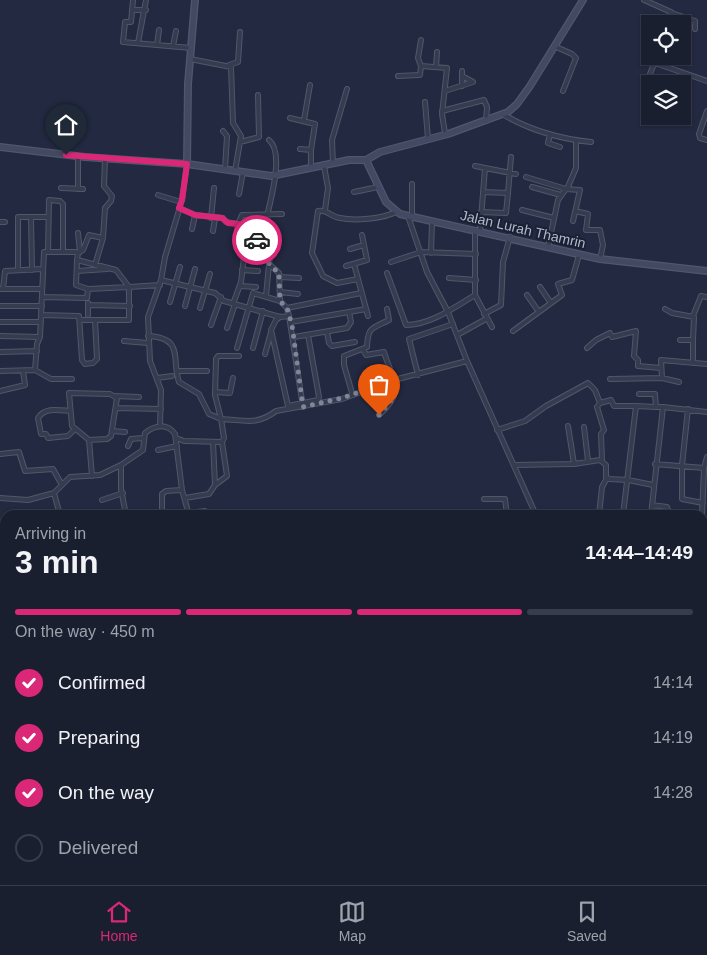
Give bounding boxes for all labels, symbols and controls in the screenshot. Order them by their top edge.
map controls [641,15,691,125]
button: locate [641,15,691,65]
button: layers [641,75,691,125]
pin [45,104,87,155]
icon: home [52,111,80,139]
street label: Jalan Lurah Thamrin [459,207,587,251]
courier [232,215,282,265]
icon: car [243,226,271,254]
pin [358,364,400,415]
icon: bag [365,371,393,399]
text: Arriving in [15,525,86,542]
text: 14:44–14:49 [585,542,693,563]
text: 3 min [15,544,99,580]
text: On the way · 450 m [15,623,155,640]
icon: check [15,669,43,697]
text: Confirmed [58,672,146,693]
text: 14:14 [653,674,693,691]
icon: check [15,724,43,752]
text: Preparing [58,727,140,748]
text: 14:19 [653,729,693,746]
icon: check [15,779,43,807]
text: On the way [58,782,154,803]
text: 14:28 [653,784,693,801]
text: Delivered [58,837,138,858]
tab: Home [100,898,138,944]
tab: Map [338,898,366,944]
tab: Saved [567,898,607,944]

